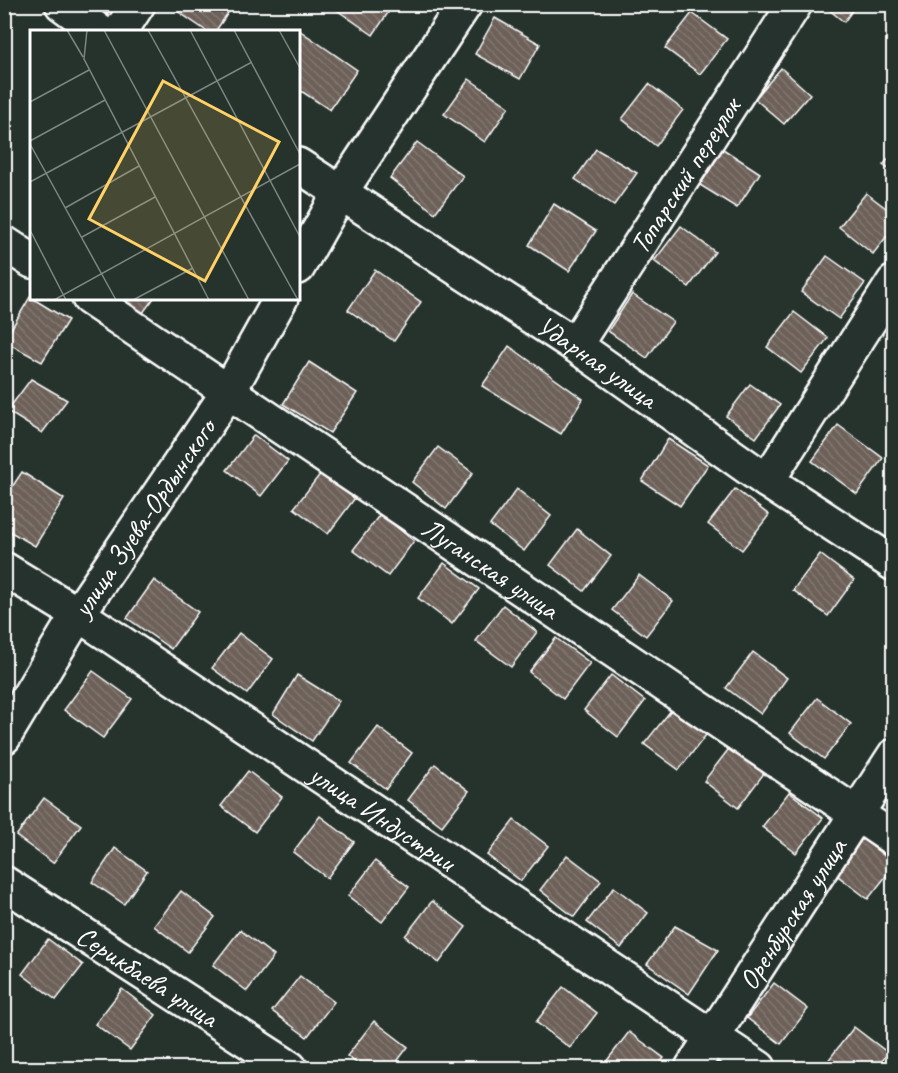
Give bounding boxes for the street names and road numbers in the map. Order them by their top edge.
street label: Топарский переулок [622,89,749,260]
street label: Ударная улица [530,308,666,417]
street label: улица Зуева-Ордынского [63,410,225,625]
street label: Луганская улица [415,510,567,628]
street label: улица Индустрии [302,756,465,880]
street label: Оренбурская улица [731,830,855,996]
street label: Серикбаева улица [70,918,226,1036]

